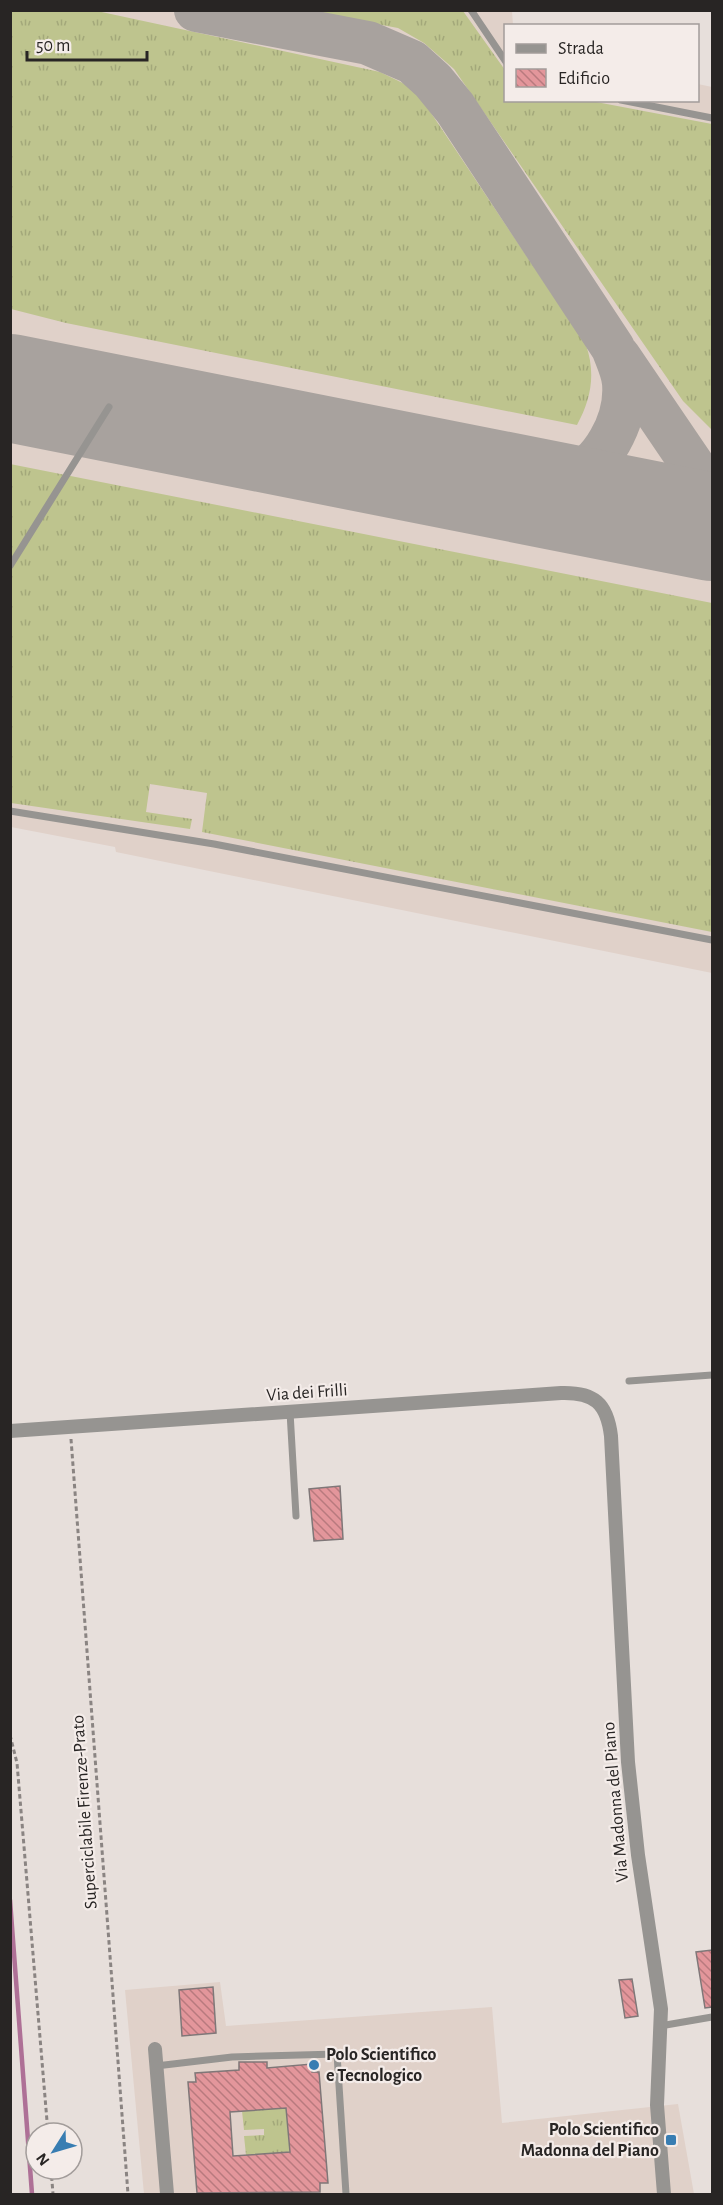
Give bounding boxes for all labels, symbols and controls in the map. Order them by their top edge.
scale bar [27,24,147,62]
legend [504,24,699,102]
text: 50 m [36,37,70,55]
text: Strada [558,40,604,58]
text: Edificio [558,70,610,88]
street label: Via dei Frilli [266,1381,348,1405]
street label: Superciclabile Firenze-Prato [69,1714,101,1910]
street label: Via Madonna del Piano [600,1721,632,1883]
place label: Polo Scientifico e Tecnologico [326,2046,436,2085]
marker: Polo Scientifico e Tecnologico [307,2058,321,2072]
north arrow [24,2121,84,2181]
place label: Polo Scientifico Madonna del Piano [521,2121,659,2160]
marker: Polo Scientifico Madonna del Piano [664,2133,678,2147]
text: N [33,2150,53,2169]

